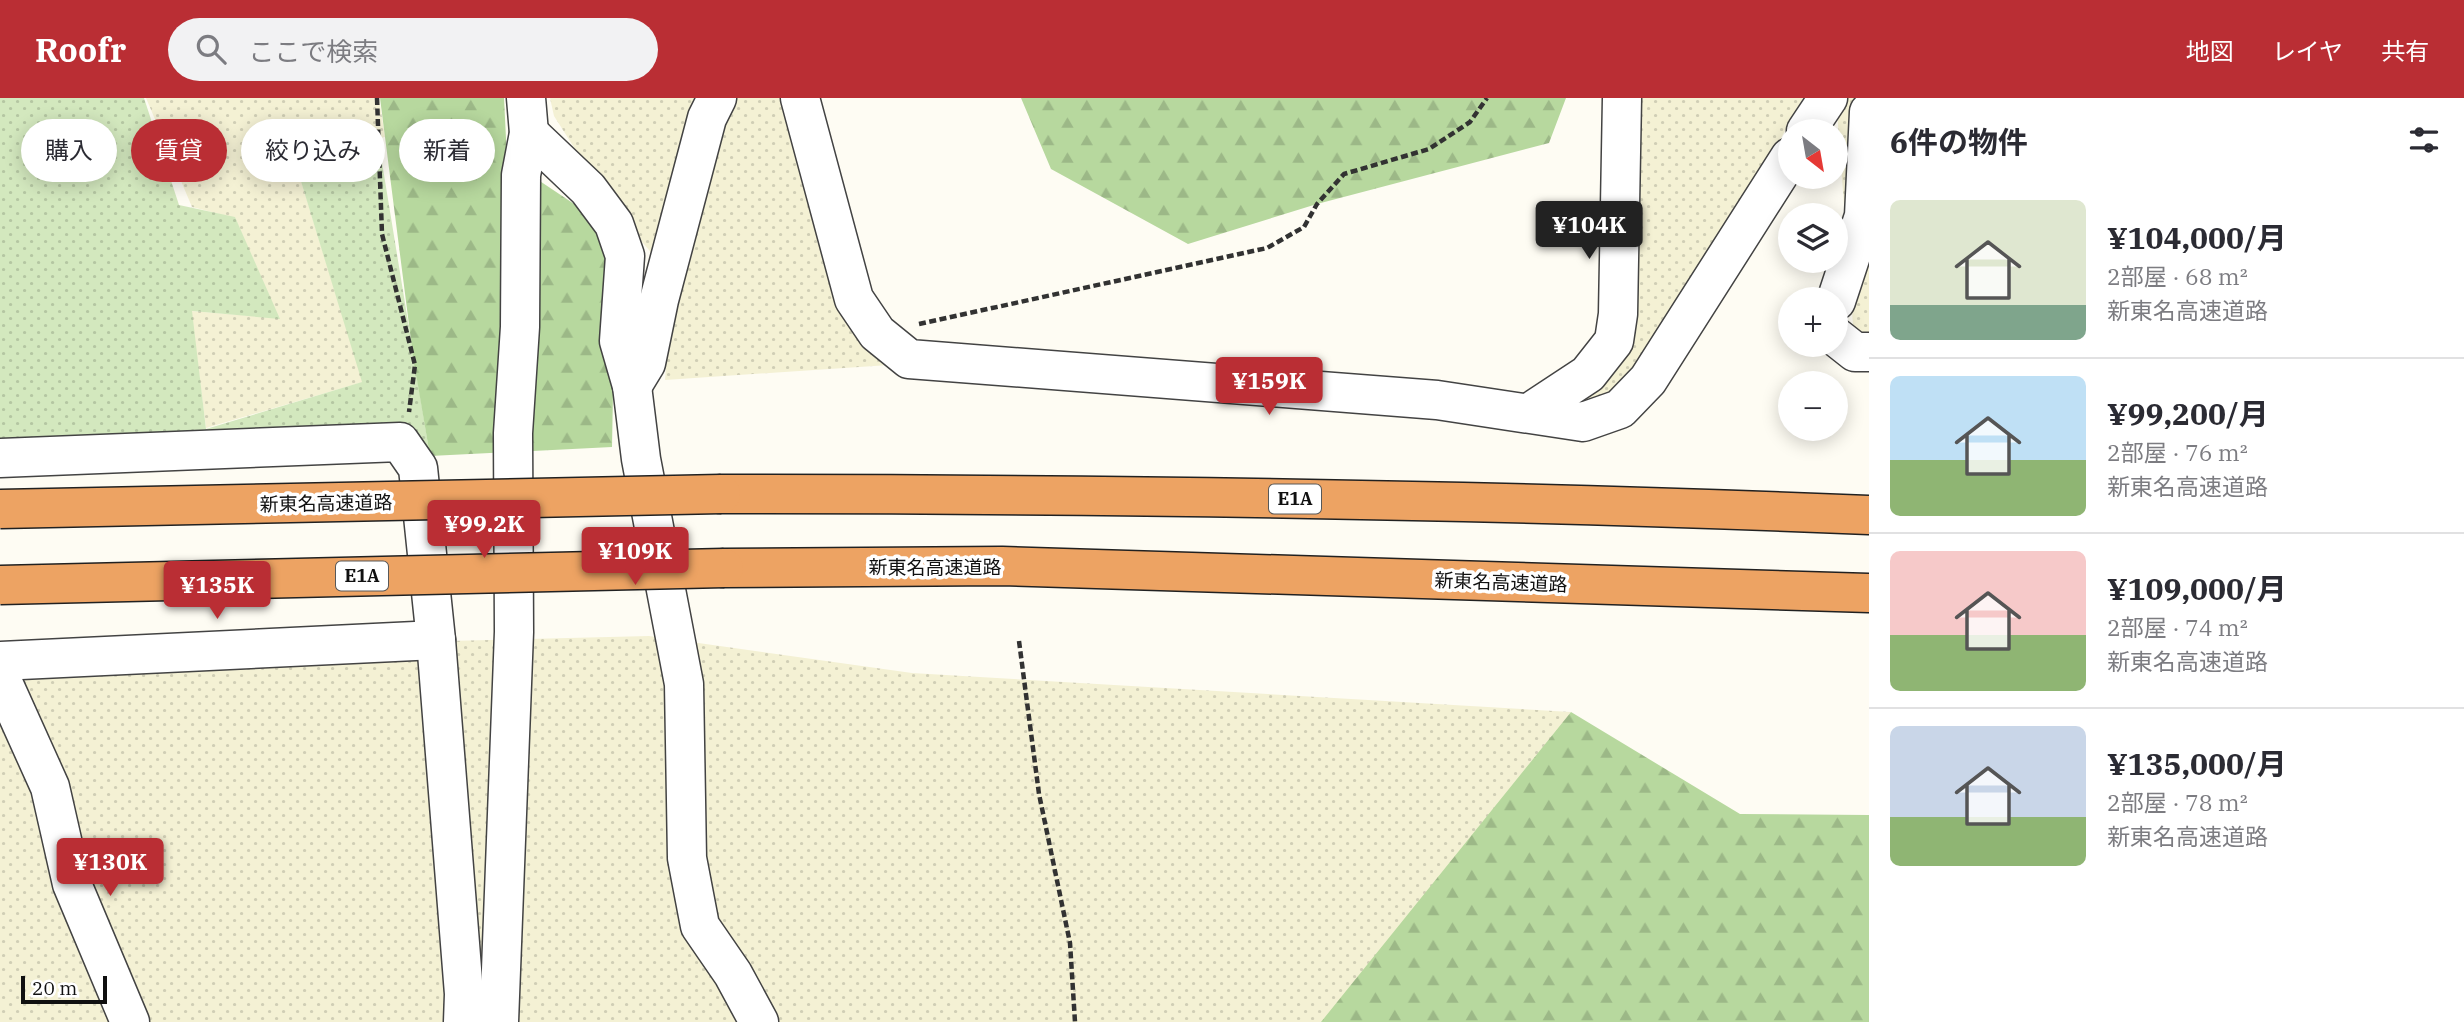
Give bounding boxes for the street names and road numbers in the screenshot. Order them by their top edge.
road number: E1A [1269,484,1321,514]
street label: 新東名高速道路 [259,490,393,516]
street label: 新東名高速道路 [868,555,1002,579]
road number: E1A [336,562,388,590]
street label: 新東名高速道路 [1434,568,1568,596]

